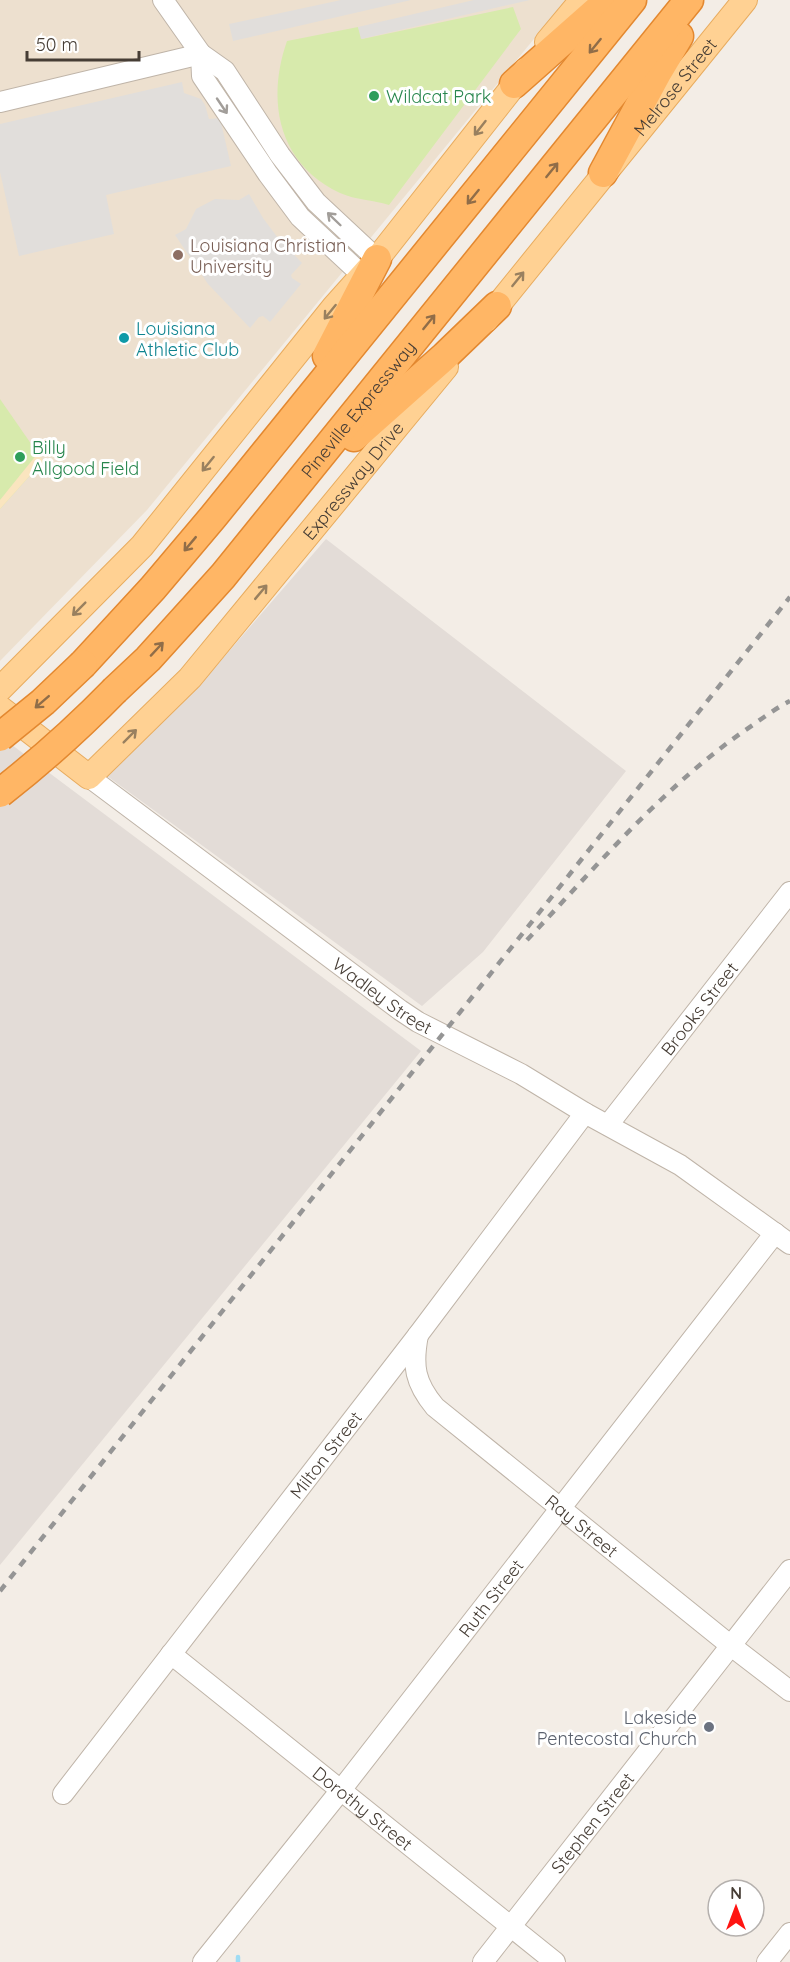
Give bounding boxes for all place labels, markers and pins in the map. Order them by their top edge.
place label: Wildcat Park [386,85,491,108]
marker: Wildcat Park [367,89,381,103]
place label: Louisiana Christian University [190,234,346,278]
marker: Louisiana Christian University [171,248,185,262]
place label: Louisiana Athletic Club [136,317,239,361]
marker: Louisiana Athletic Club [117,331,131,345]
place label: Billy Allgood Field [32,436,139,480]
marker: Billy Allgood Field [13,450,27,464]
place label: Lakeside Pentecostal Church [537,1706,697,1750]
marker: Lakeside Pentecostal Church [702,1720,716,1734]

